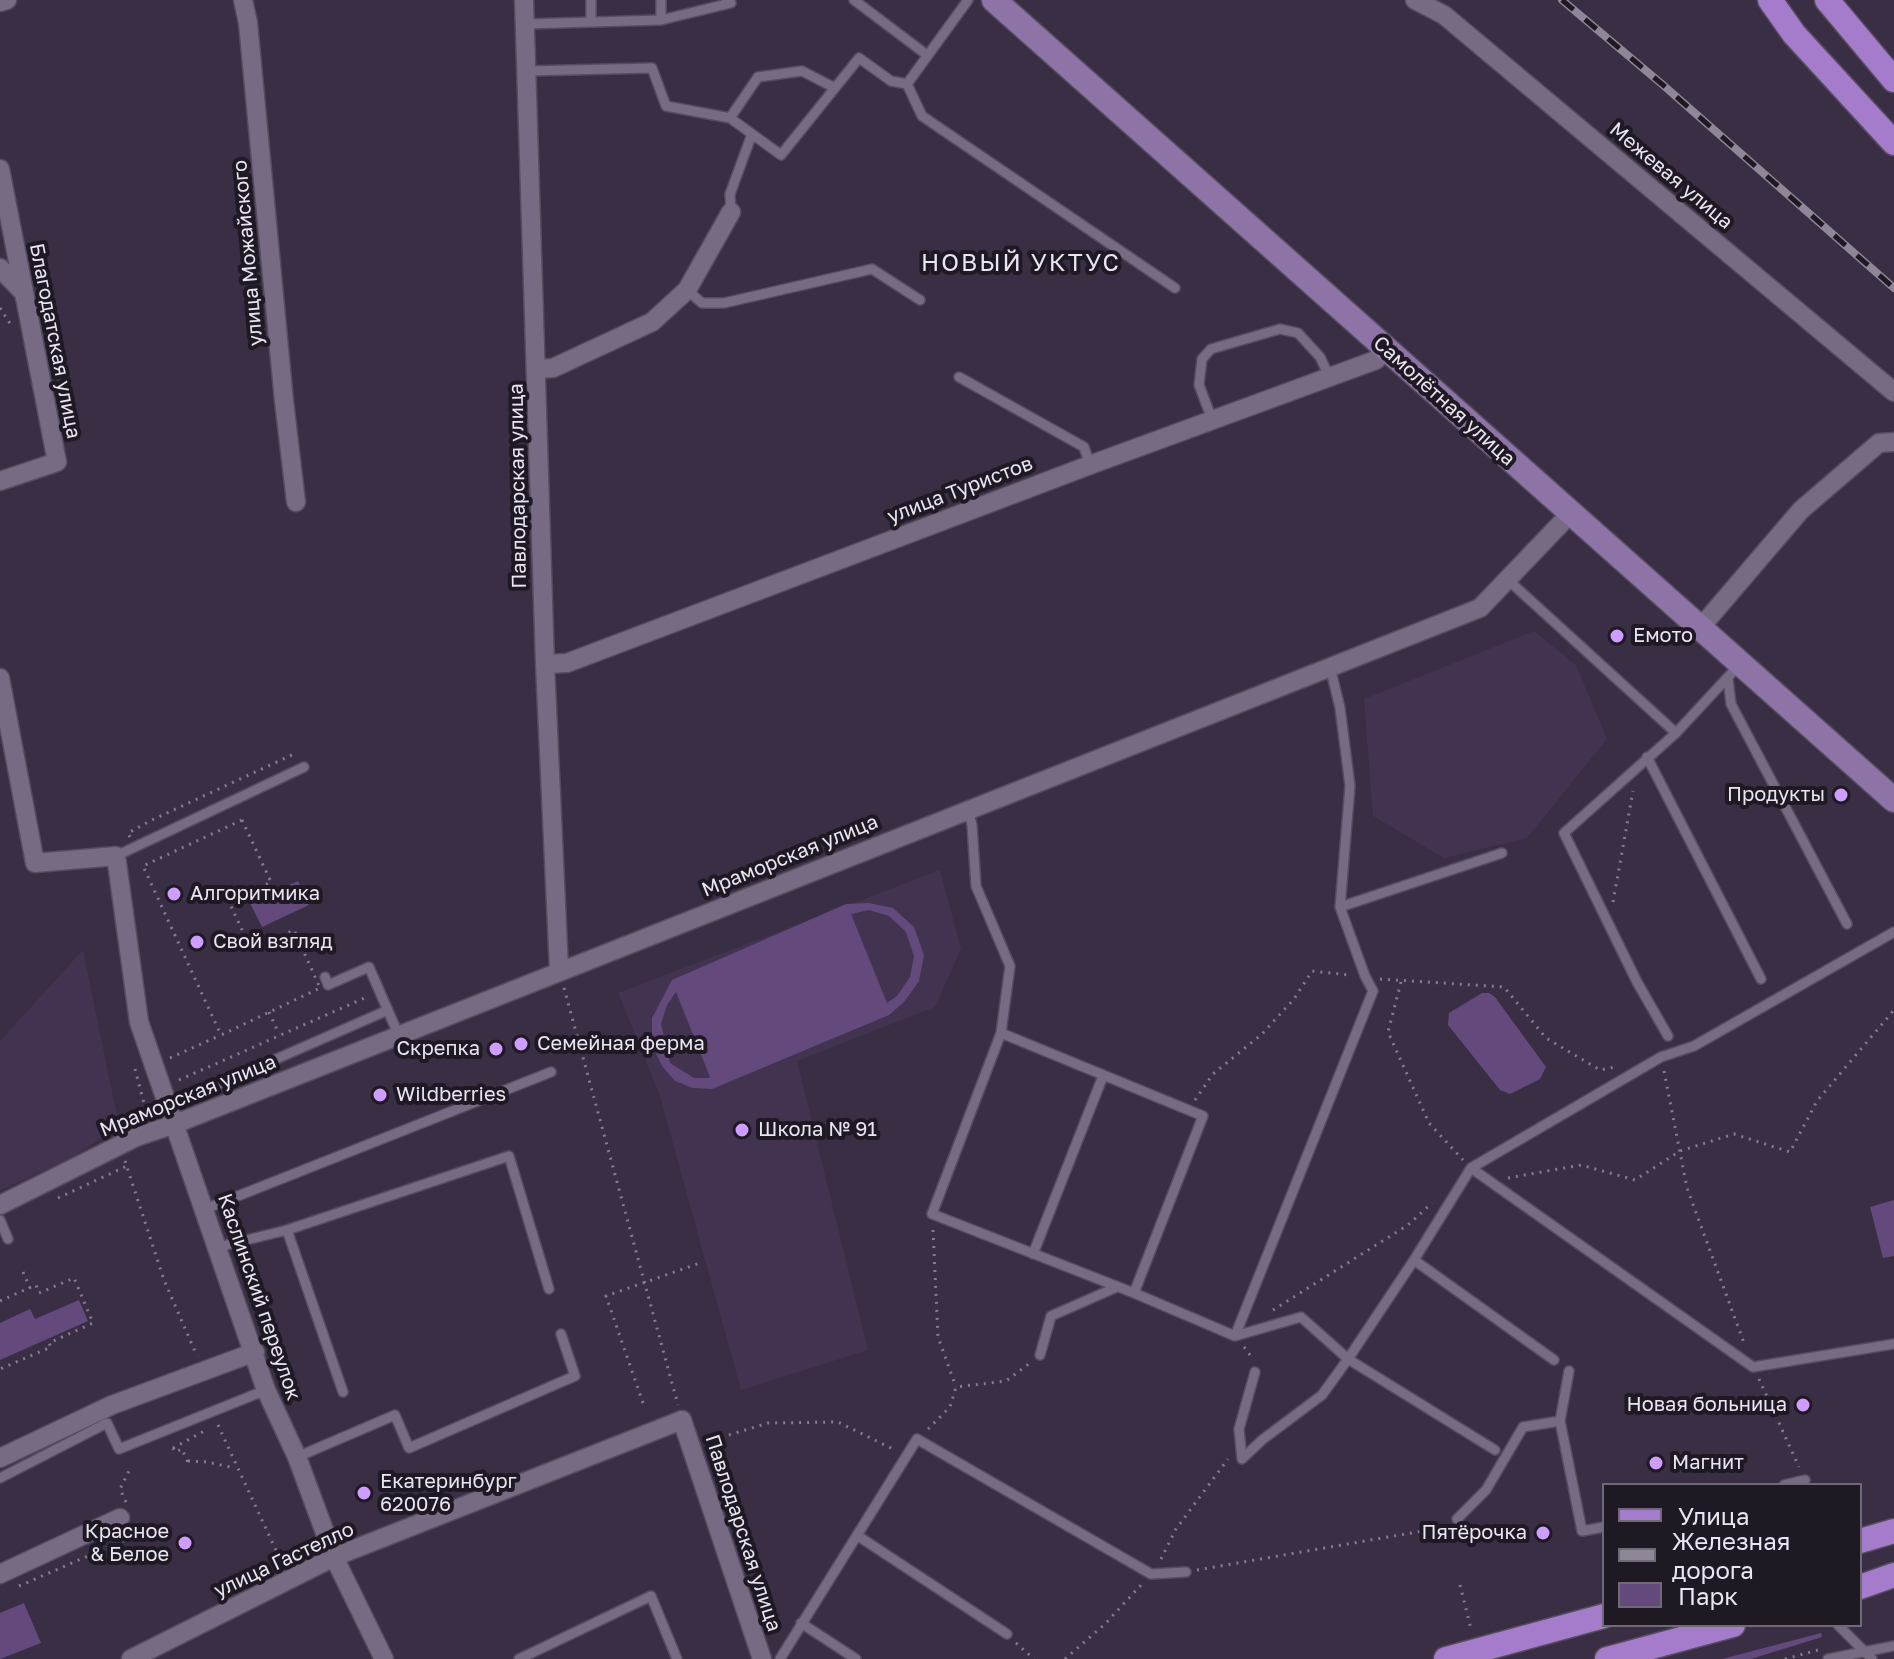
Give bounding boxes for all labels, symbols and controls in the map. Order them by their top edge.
street label: Межевая улица [1605,118,1737,234]
street label: улица Можайского [228,159,268,347]
street label: Благодатская улица [24,241,86,441]
district label: НОВЫЙ УКТУС [921,249,1121,277]
street label: Самолётная улица [1368,331,1520,471]
street label: Павлодарская улица [504,383,532,589]
street label: улица Туристов [884,451,1036,529]
place label: Емото [1633,624,1693,648]
marker: Емото [1608,627,1626,645]
place label: Продукты [1727,783,1825,807]
marker: Продукты [1832,786,1850,804]
street label: Мраморская улица [698,810,882,902]
place label: Алгоритмика [190,882,320,906]
marker: Алгоритмика [165,885,183,903]
place label: Свой взгляд [213,930,332,954]
marker: Свой взгляд [188,933,206,951]
place label: Семейная ферма [537,1032,705,1056]
marker: Семейная ферма [512,1035,530,1053]
place label: Скрепка [396,1037,480,1061]
marker: Скрепка [487,1040,505,1058]
street label: Мраморская улица [96,1050,280,1142]
place label: Wildberries [396,1083,506,1107]
marker: Wildberries [371,1086,389,1104]
place label: Школа № 91 [758,1118,877,1142]
marker: Школа № 91 [733,1121,751,1139]
street label: Каслинский переулок [212,1191,306,1403]
place label: Новая больница [1627,1393,1787,1417]
marker: Новая больница [1794,1396,1812,1414]
street label: Павлодарская улица [700,1432,786,1634]
place label: Магнит [1672,1451,1744,1475]
marker: Магнит [1647,1454,1665,1472]
place label: Екатеринбург 620076 [380,1470,517,1517]
legend [1602,1483,1862,1627]
marker: Екатеринбург 620076 [355,1484,373,1502]
text: Улица [1678,1501,1750,1530]
street label: улица Гастелло [210,1517,358,1603]
place label: Красное & Белое [85,1520,169,1567]
place label: Пятёрочка [1421,1521,1527,1545]
marker: Пятёрочка [1534,1524,1552,1542]
text: Железная дорога [1672,1526,1790,1584]
marker: Красное & Белое [176,1534,194,1552]
text: Парк [1678,1581,1738,1610]

